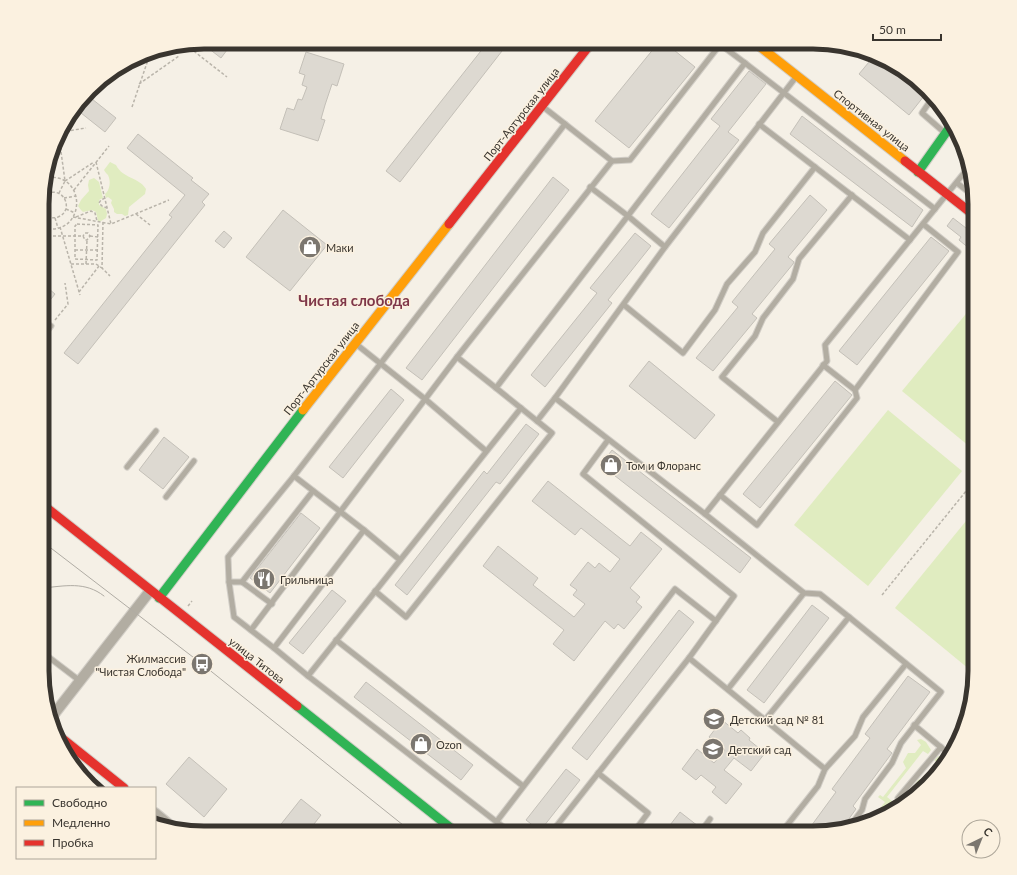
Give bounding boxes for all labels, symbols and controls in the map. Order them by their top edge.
scale bar [873,16,941,42]
text: 50 m [879,22,906,37]
street label: Порт-Артурская улица [480,65,562,163]
street label: Спортивная улица [831,86,913,154]
shop icon: Маки [297,234,323,260]
place label: Маки [326,241,354,254]
district label: Чистая слобода [298,291,410,309]
street label: Порт-Артурская улица [280,319,362,417]
shop icon: Том и Флоранс [598,452,624,478]
place label: Том и Флоранс [626,459,701,472]
restaurant icon: Грильница [251,566,277,592]
place label: Грильница [280,573,333,586]
street label: улица Титова [227,634,287,686]
bus stop icon: Жилмассив "Чистая Слобода" [189,651,215,677]
place label: Жилмассив "Чистая Слобода" [95,652,186,678]
school or university icon: Детский сад № 81 [701,706,727,732]
place label: Детский сад № 81 [730,713,824,726]
shop icon: Ozon [408,731,434,757]
school or university icon: Детский сад [700,736,726,762]
place label: Ozon [436,738,462,751]
place label: Детский сад [728,743,792,756]
legend [16,787,156,859]
text: Свободно [52,795,108,810]
text: Медленно [52,815,111,830]
north arrow [961,819,1001,859]
text: С [981,824,996,839]
text: Пробка [52,835,93,850]

